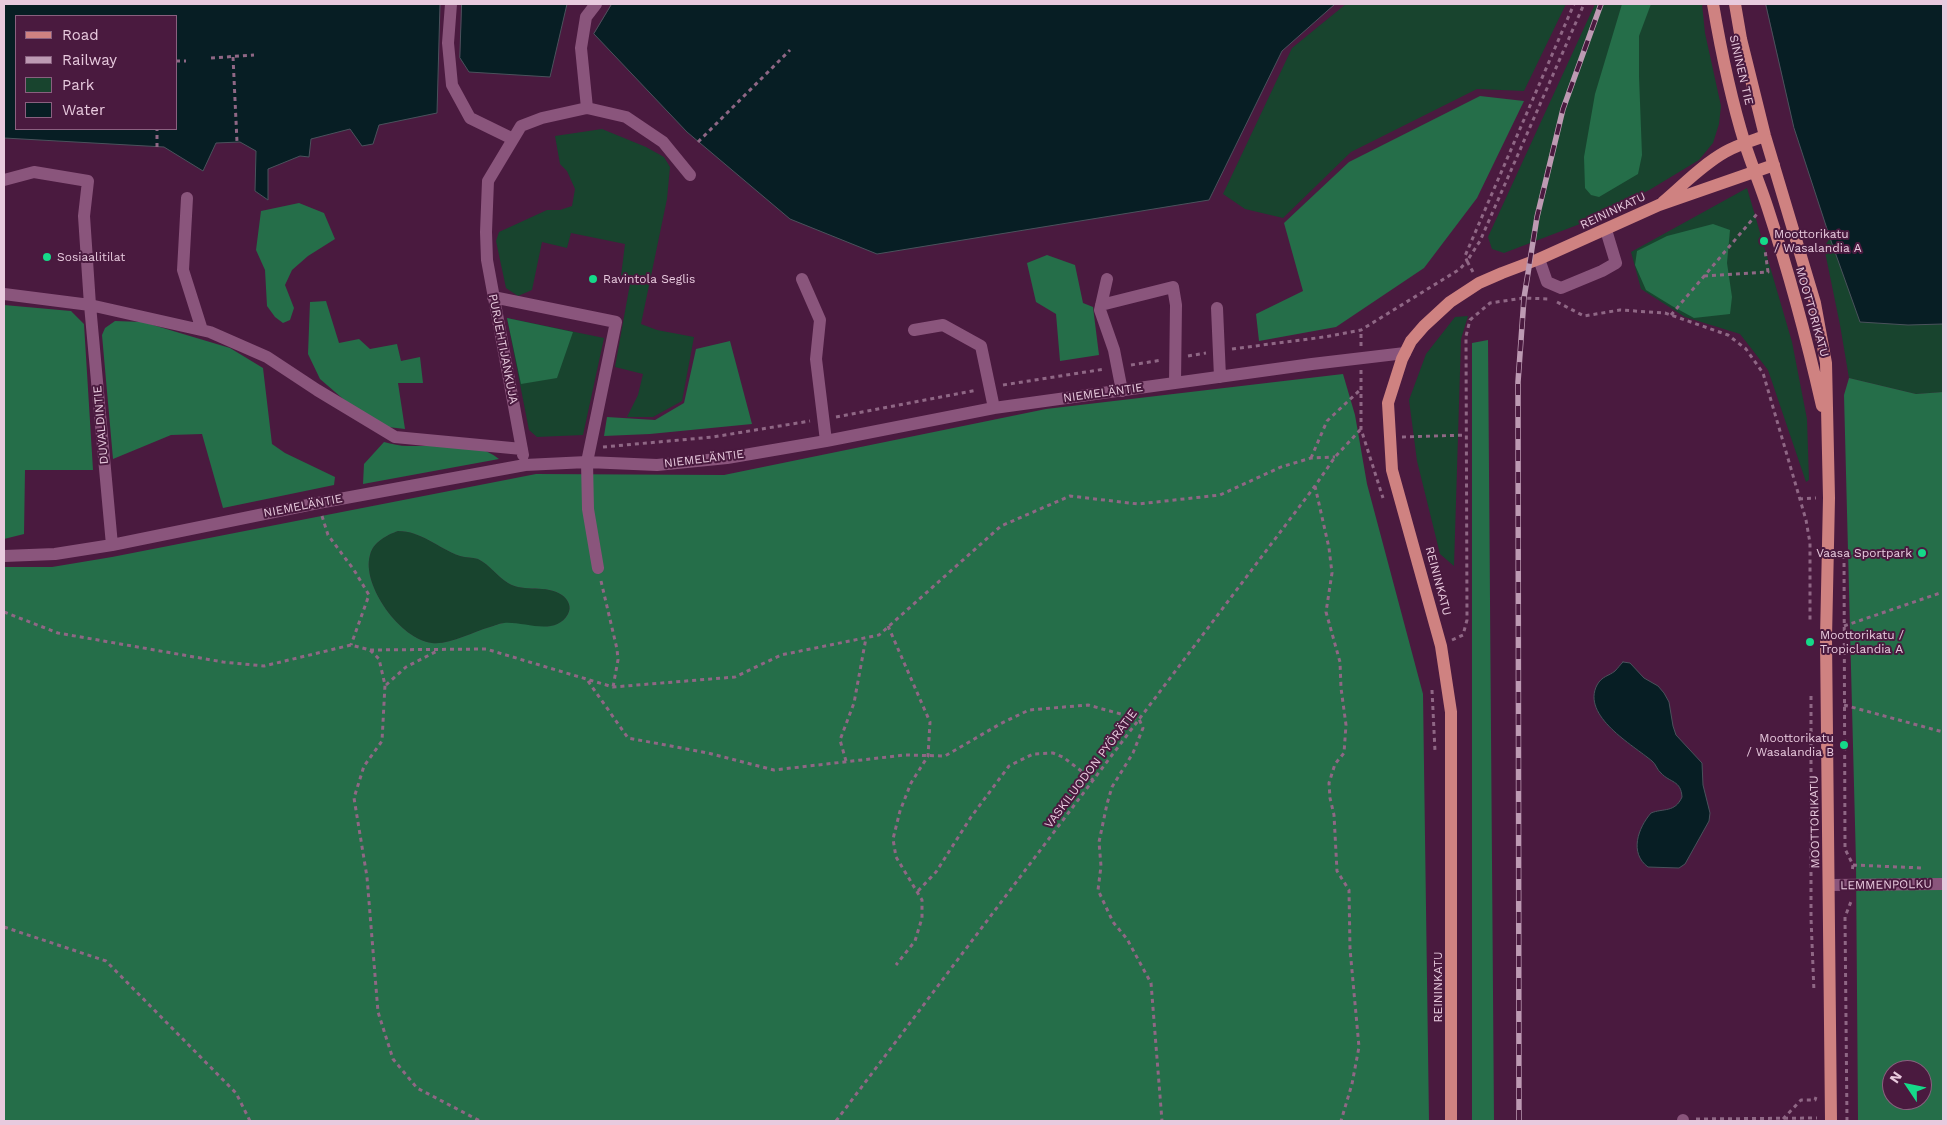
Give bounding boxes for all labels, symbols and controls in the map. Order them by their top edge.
legend [15,15,178,130]
text: Road [62,26,99,44]
street label: SININEN TIE [1726,34,1756,106]
text: Railway [62,51,117,69]
text: Park [62,76,94,94]
text: Water [62,101,105,119]
street label: REININKATU [1578,190,1648,232]
place label: Moottorikatu / Wasalandia A [1774,227,1862,255]
marker: Moottorikatu / Wasalandia A [1758,235,1770,247]
place label: Sosiaalitilat [57,250,125,264]
marker: Sosiaalitilat [41,251,53,263]
street label: MOOTTORIKATU [1792,265,1832,359]
place label: Ravintola Seglis [603,272,695,286]
marker: Ravintola Seglis [587,273,599,285]
street label: PURJEHTIJANKUJA [485,293,521,405]
street label: NIEMELÄNTIE [1062,380,1144,406]
street label: DUVALDINTIE [90,385,112,465]
street label: NIEMELÄNTIE [663,447,745,471]
street label: NIEMELÄNTIE [262,491,344,521]
street label: REININKATU [1422,545,1454,617]
place label: Vaasa Sportpark [1816,546,1912,560]
marker: Vaasa Sportpark [1916,547,1928,559]
place label: Moottorikatu / Tropiclandia A [1820,628,1904,656]
marker: Moottorikatu / Tropiclandia A [1804,636,1816,648]
street label: VASKILUODON PYÖRÄTIE [1042,707,1140,831]
place label: Moottorikatu / Wasalandia B [1746,731,1834,759]
marker: Moottorikatu / Wasalandia B [1838,739,1850,751]
street label: MOOTTORIKATU [1807,775,1823,869]
street label: LEMMENPOLKU [1840,877,1932,893]
street label: REININKATU [1431,952,1445,1022]
north arrow [1882,1060,1932,1110]
text: N [1886,1068,1905,1086]

